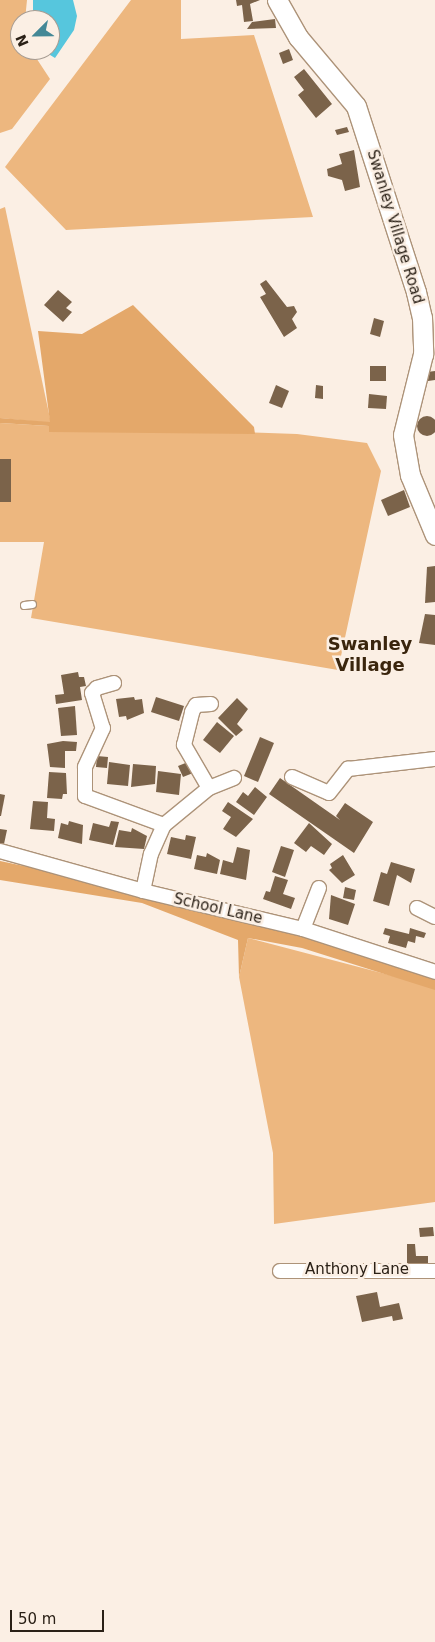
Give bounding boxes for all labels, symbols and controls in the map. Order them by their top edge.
north arrow [10,10,60,60]
text: N [12,32,32,49]
street label: Swanley Village Road [363,148,427,306]
district label: Swanley Village [328,634,412,676]
street label: School Lane [172,890,264,928]
street label: Anthony Lane [305,1261,409,1279]
scale bar [12,1600,106,1632]
text: 50 m [18,1610,56,1628]

